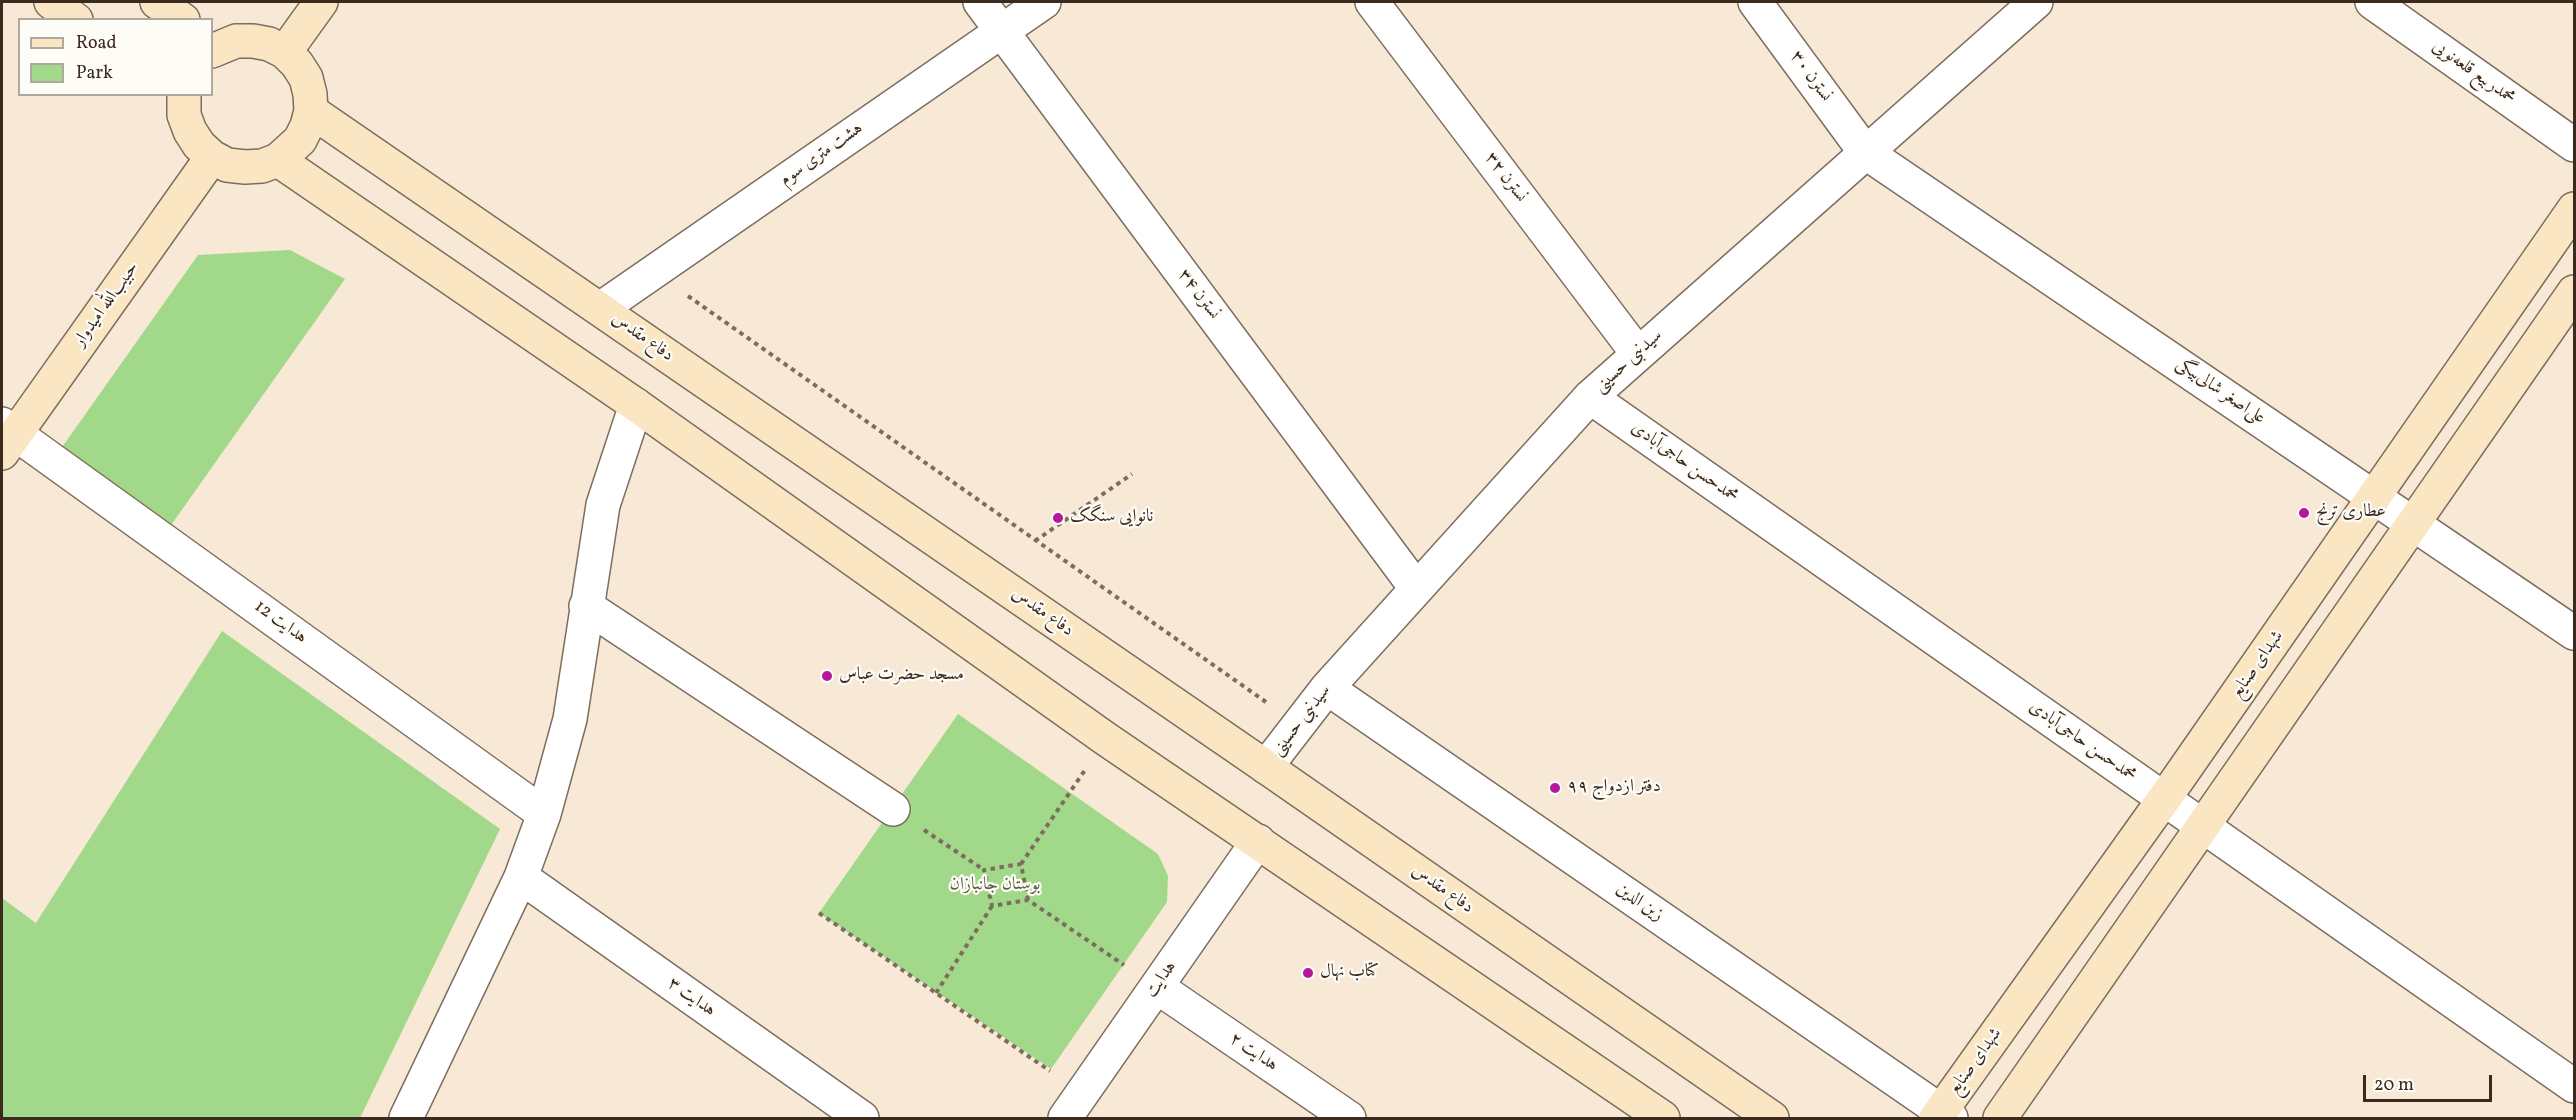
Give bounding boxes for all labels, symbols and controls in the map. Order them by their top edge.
legend [18,18,213,96]
text: Road [76,31,117,56]
street label: محمدربیع قلعه‌نویی [2427,36,2519,110]
street label: نسترن ۳۰ [1784,47,1836,107]
text: Park [76,61,113,86]
street label: هشت متری سوم [776,118,868,192]
street label: نسترن ۳۲ [1479,148,1531,208]
street label: حبیب‌الله امیدوار [70,258,144,352]
street label: نسترن ۳۴ [1172,265,1224,325]
street label: دفاع مقدس [607,309,677,367]
street label: سیدنبی حسینی [1590,326,1668,398]
street label: علی‌اصغر شالی‌بیگی [2171,354,2269,430]
street label: محمدحسن حاجی‌آبادی [1626,418,1742,508]
place label: عطاری ترنج [2316,502,2386,524]
marker: عطاری ترنج [2297,506,2311,520]
place label: نانوایی سنگک [1070,507,1153,529]
marker: نانوایی سنگک [1051,511,1065,525]
street label: دفاع مقدس [1007,584,1077,642]
street label: هدایت 12 [249,597,311,649]
street label: شهدای صنایع [2227,627,2289,703]
place label: مسجد حضرت عباس [839,665,964,687]
marker: مسجد حضرت عباس [820,669,834,683]
street label: سیدنبی حسینی [1267,681,1337,761]
street label: محمدحسن حاجی‌آبادی [2024,697,2140,787]
place label: دفتر ازدواج ۹۹ [1567,777,1661,799]
marker: دفتر ازدواج ۹۹ [1548,781,1562,795]
street label: دفاع مقدس [1407,861,1477,919]
park label: بوستان جانبازان [950,875,1040,897]
street label: زین الدین [1611,879,1667,927]
street label: هدایت [1142,958,1182,1002]
place label: کتاب نهال [1320,962,1379,984]
marker: کتاب نهال [1301,966,1315,980]
street label: هدایت ۳ [663,974,719,1022]
street label: شهدای صنایع [1944,1024,2008,1100]
street label: هدایت ۲ [1225,1029,1281,1077]
scale bar [2366,1063,2495,1101]
text: 20 m [2374,1073,2414,1098]

